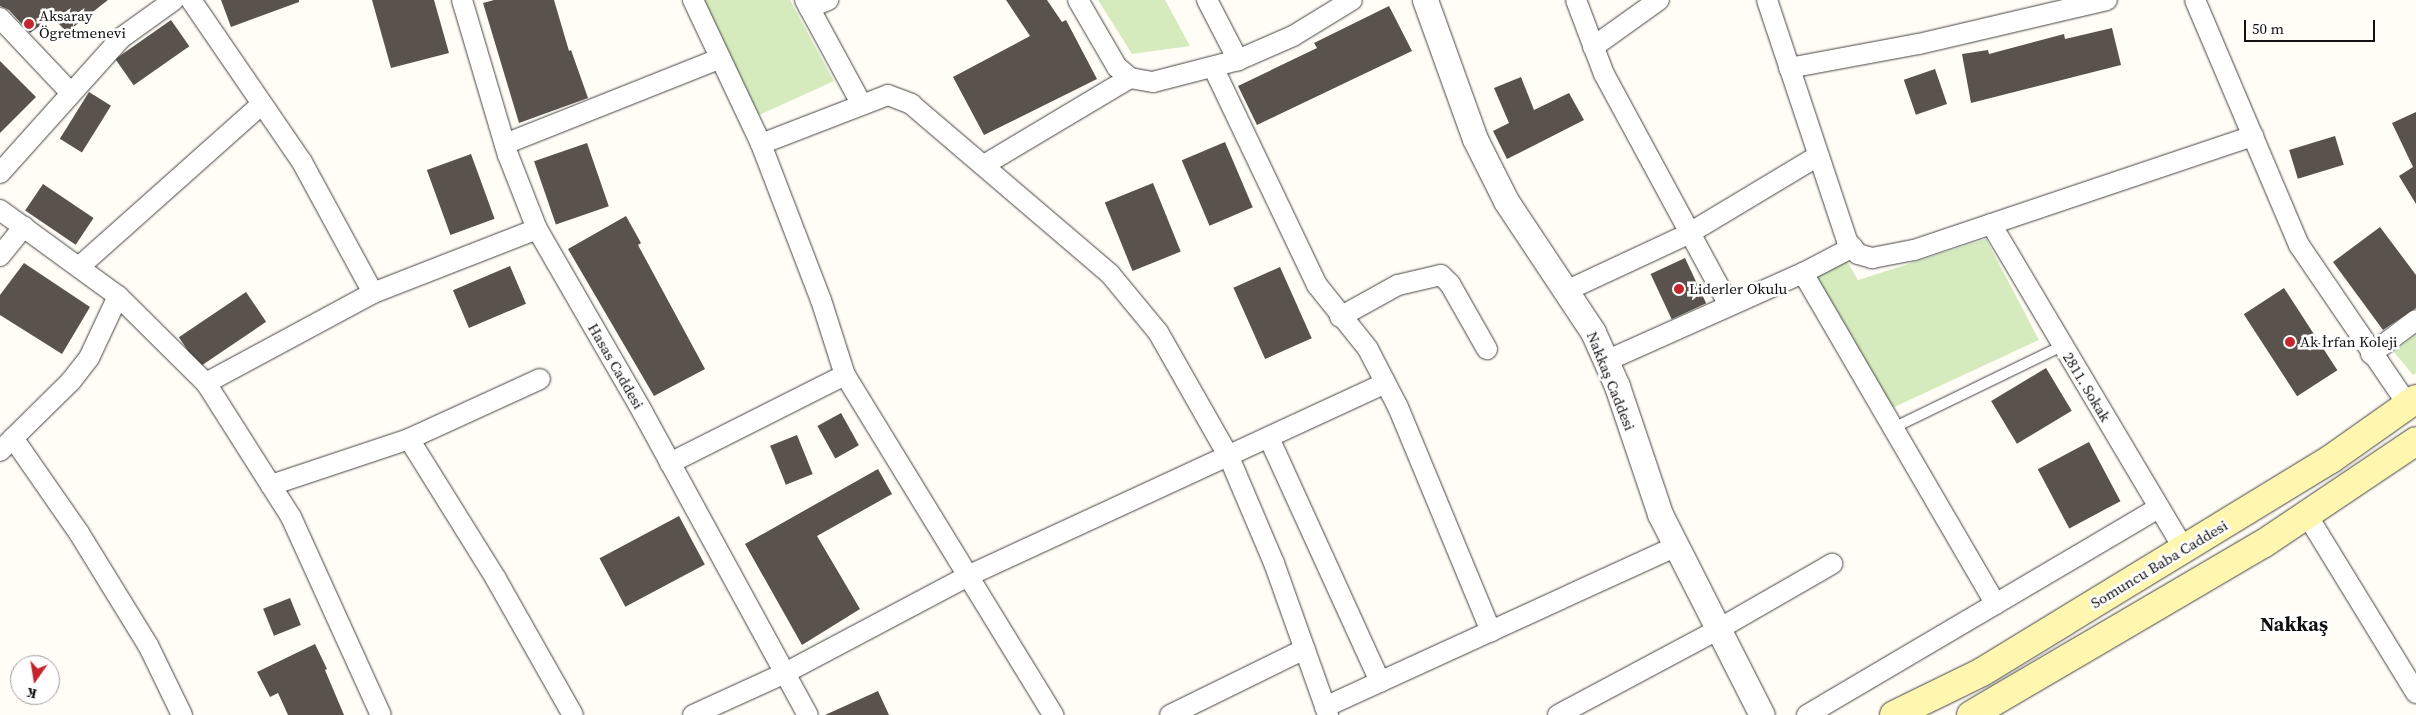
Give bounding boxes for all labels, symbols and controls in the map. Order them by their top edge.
place label: Aksaray Ögretmenevi [39,6,126,41]
scale bar [2246,10,2377,42]
marker: Aksaray Ögretmenevi [23,18,35,30]
text: 50 m [2252,18,2284,39]
place label: Liderler Okulu [1689,280,1787,298]
marker: Liderler Okulu [1673,283,1685,295]
street label: Hasas Caddesi [584,320,648,412]
street label: Nakkaş Caddesi [1583,329,1639,433]
place label: Ak İrfan Koleji [2300,333,2398,351]
marker: Ak İrfan Koleji [2284,336,2296,348]
street label: 2811. Sokak [2059,349,2115,425]
street label: Somuncu Baba Caddesi [2087,516,2231,612]
district label: Nakkaş [2260,612,2328,636]
north arrow [10,655,60,705]
text: K [25,683,39,704]

